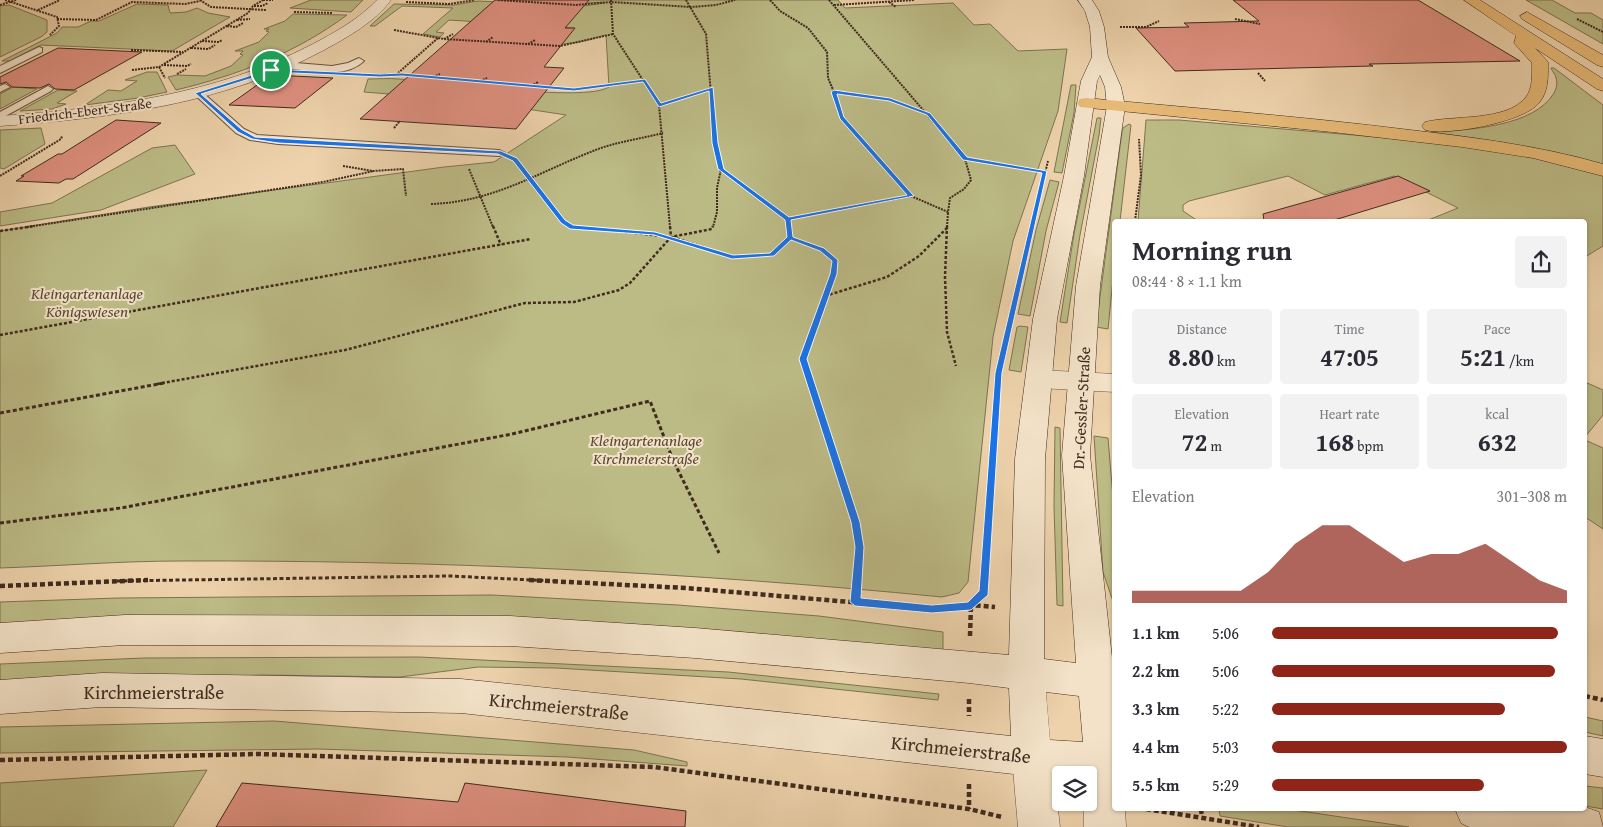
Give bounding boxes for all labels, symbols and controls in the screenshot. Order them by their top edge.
pin [250,49,292,91]
icon: arrive [257,56,285,84]
street label: Friedrich-Ebert-Straße [17,93,153,129]
text: Morning run [1132,229,1292,270]
button: share [1515,236,1567,288]
text: 08:44 · 8 × 1.1 km [1132,269,1242,293]
park label: Kleingartenanlage Königswiesen [30,281,144,323]
text: Distance [1177,319,1227,339]
text: Time [1335,319,1364,339]
text: Pace [1484,319,1511,339]
text: 8.80 [1168,339,1214,375]
text: 47:05 [1320,339,1379,375]
text: 5:21 [1460,339,1506,375]
street label: Dr.-Gessler-Straße [1066,346,1096,470]
text: km [1214,351,1236,371]
text: /km [1506,351,1534,371]
text: Elevation [1174,404,1229,424]
text: Heart rate [1319,404,1380,424]
text: kcal [1485,404,1509,424]
text: 72 [1182,424,1208,460]
text: 168 [1315,424,1354,460]
text: 632 [1478,424,1517,460]
park label: Kleingartenanlage Kirchmeierstraße [589,428,703,470]
text: m [1208,436,1222,456]
text: bpm [1354,436,1384,456]
text: Elevation [1132,484,1195,508]
text: 301–308 m [1497,484,1567,508]
text: 1.1 km [1132,621,1179,645]
text: 5:06 [1212,621,1239,645]
text: 2.2 km [1132,659,1179,683]
text: 5:06 [1212,659,1239,683]
street label: Kirchmeierstraße [84,678,224,706]
street label: Kirchmeierstraße [488,685,630,727]
text: 3.3 km [1132,697,1179,721]
text: 5:22 [1212,697,1239,721]
street label: Kirchmeierstraße [890,728,1032,770]
text: 4.4 km [1132,735,1179,759]
text: 5:03 [1212,735,1239,759]
map controls [1052,766,1097,811]
button: layers [1052,766,1097,811]
text: 5.5 km [1132,773,1179,797]
text: 5:29 [1212,773,1239,797]

